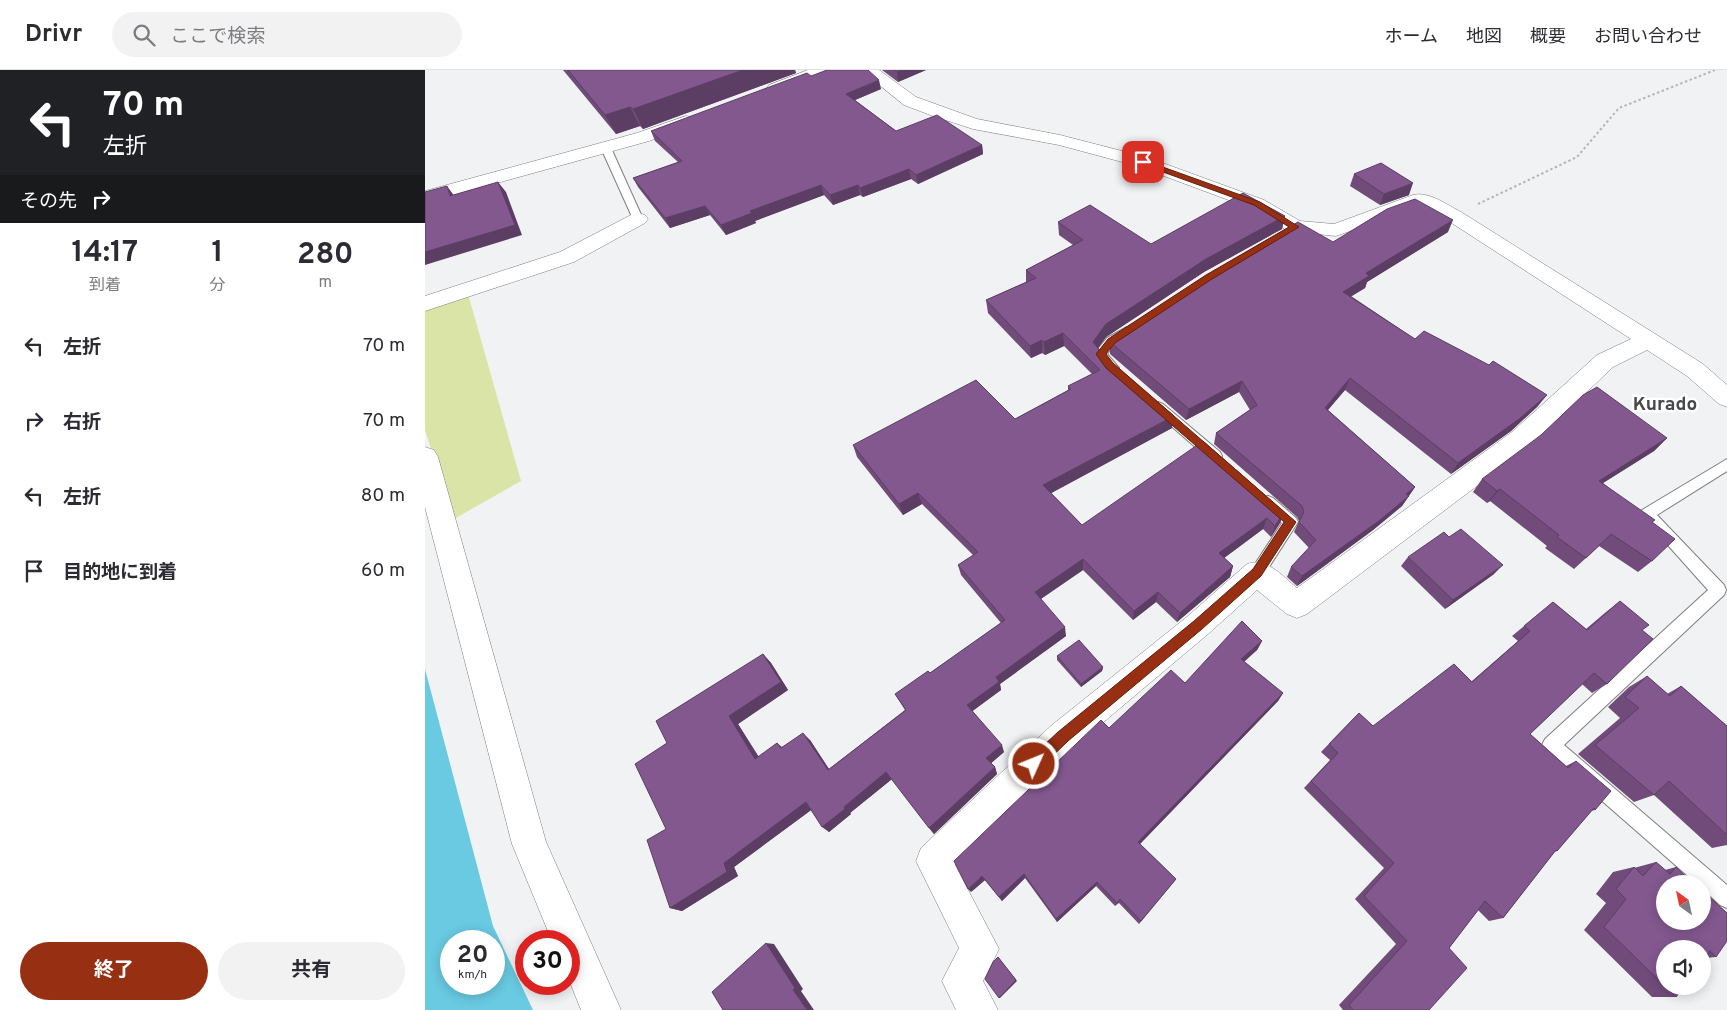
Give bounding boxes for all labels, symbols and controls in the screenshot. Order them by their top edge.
search box [112,12,462,57]
text: Drivr [25,20,82,50]
icon: search [130,21,158,49]
text: ここで検索 [170,25,265,49]
text: ホーム [1385,26,1438,49]
text: 地図 [1466,26,1502,49]
text: 概要 [1530,26,1566,49]
text: お問い合わせ [1594,26,1702,49]
text: 70 m [103,84,184,128]
icon: left [20,90,85,155]
text: 左折 [103,134,147,161]
pin [1122,141,1164,183]
icon: arrive [1129,148,1157,176]
icon: right [87,185,115,213]
text: その先 [20,190,77,214]
text: 14:17 [71,235,138,272]
text: 1 [212,235,224,272]
text: 280 [297,237,354,274]
text: m [319,273,332,293]
text: 到着 [89,276,121,296]
text: 分 [210,276,226,296]
icon: left [20,332,48,360]
text: 70 m [363,334,405,358]
text: 左折 [63,336,101,360]
district label: Kurado [1633,393,1697,417]
icon: right [20,407,48,435]
text: 70 m [363,409,405,433]
text: 右折 [63,411,101,435]
icon: left [20,482,48,510]
text: 80 m [361,484,405,508]
text: 左折 [63,486,101,510]
icon: arrive [20,557,48,585]
text: 60 m [361,559,405,583]
text: 目的地に到着 [63,561,177,585]
position arrow [1007,737,1059,789]
north arrow [1656,875,1711,930]
map controls [1656,875,1711,995]
speed limit sign: 30 [515,930,580,995]
text: 20 [457,940,488,972]
button: sound [1656,940,1711,995]
button: 終了 [20,942,208,1000]
button: 共有 [218,942,405,1000]
text: km/h [458,967,487,983]

